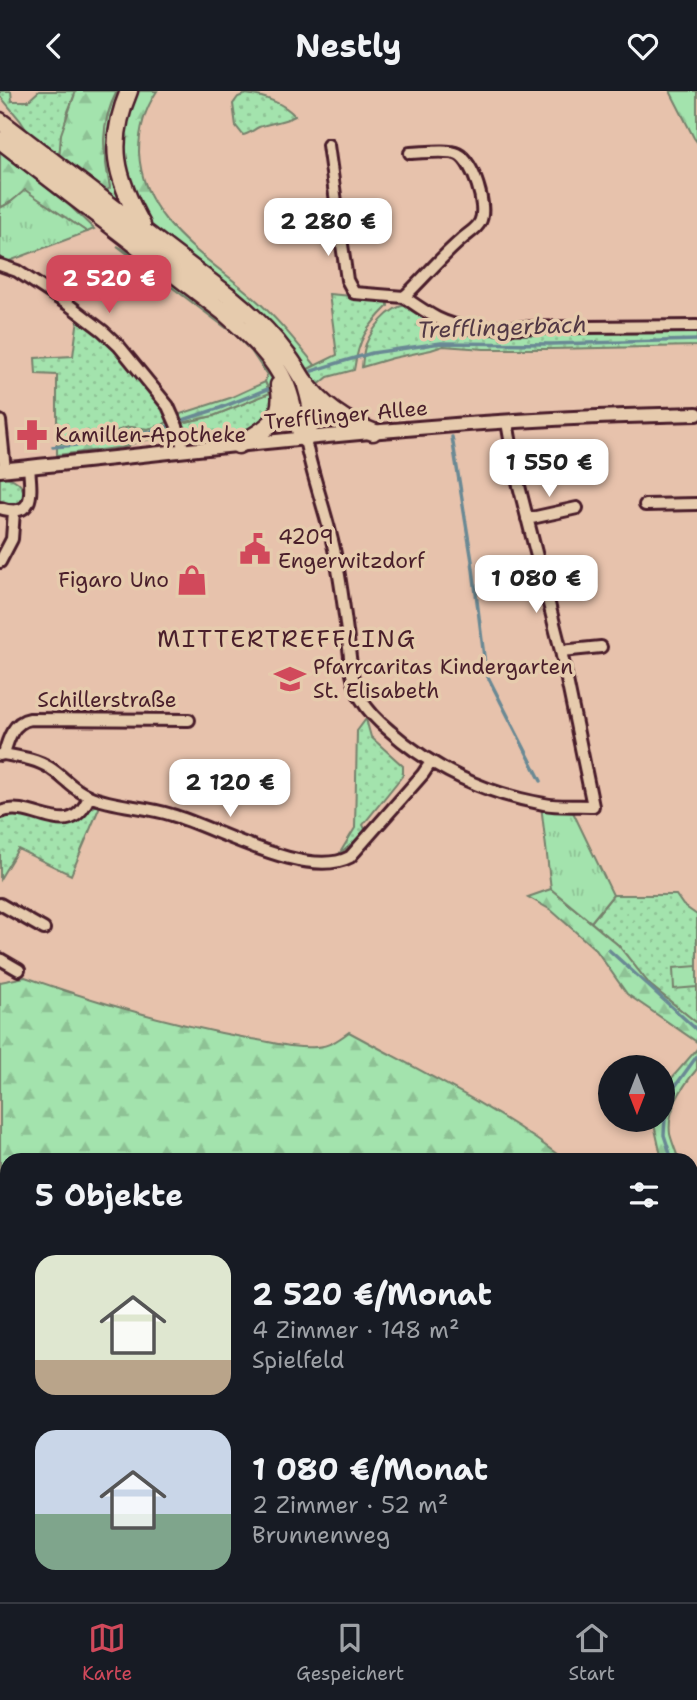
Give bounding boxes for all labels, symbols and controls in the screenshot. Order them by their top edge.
text: Nestly [295,24,402,67]
icon: back [35,27,73,65]
icon: heart [624,27,662,65]
pin: 2 280 € [263,199,393,258]
text: 2 280 € [280,206,376,236]
pin: 2 520 € [44,255,174,315]
text: 2 520 € [62,263,156,293]
water label: Trefflingerbach [417,309,587,345]
street label: Trefflinger Allee [263,394,429,436]
pharmacy icon: Kamillen-Apotheke [15,418,49,452]
place label: Kamillen-Apotheke [55,421,246,449]
pin: 1 550 € [484,439,614,499]
text: 1 550 € [506,447,593,477]
place label: 4209 Engerwitzdorf [278,523,425,575]
public building icon: 4209 Engerwitzdorf [238,532,272,566]
pin: 1 080 € [471,555,601,615]
shop icon: Figaro Uno [175,563,209,597]
text: 1 080 € [491,563,581,593]
place label: Figaro Uno [58,566,169,594]
district label: MITTERTREFFLING [157,623,417,655]
place label: Pfarrcaritas Kindergarten St. Elisabeth [313,653,573,705]
school or university icon: Pfarrcaritas Kindergarten St. Elisabeth [273,662,307,696]
street label: Schillerstraße [37,686,177,714]
pin: 2 120 € [165,759,295,819]
text: 2 120 € [185,767,275,797]
north arrow [598,1055,676,1132]
map controls [598,1055,675,1132]
text: 5 Objekte [35,1175,183,1216]
icon: filters [625,1176,663,1214]
text: 2 520 €/Monat [252,1274,492,1315]
icon: home [91,1283,175,1367]
text: 4 Zimmer · 148 m² [252,1315,460,1345]
text: Spielfeld [252,1345,344,1375]
text: 1 080 €/Monat [252,1449,488,1490]
icon: home [91,1458,175,1542]
text: 2 Zimmer · 52 m² [252,1490,448,1520]
text: Brunnenweg [252,1520,390,1550]
tab: Karte [82,1619,132,1686]
tab: Gespeichert [296,1619,404,1686]
tab: Start [568,1619,615,1686]

